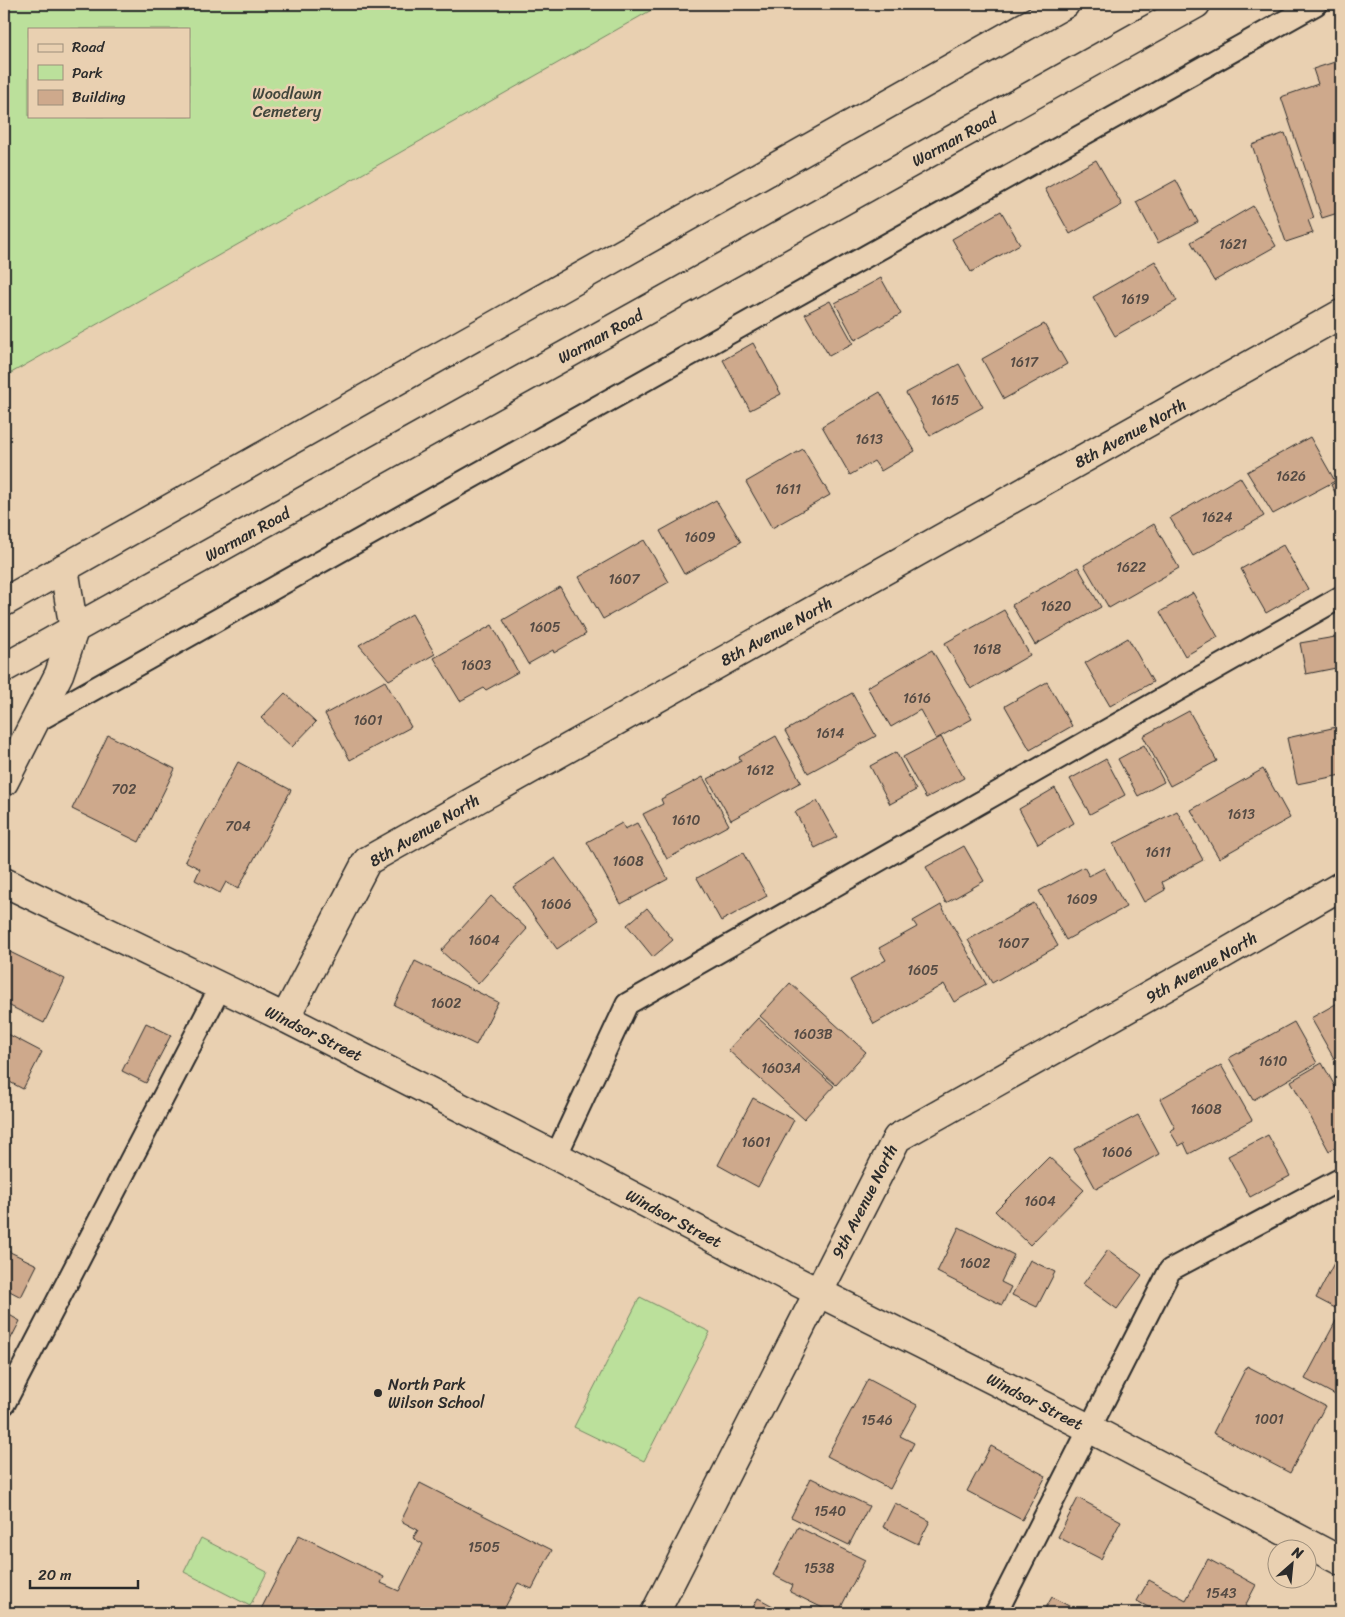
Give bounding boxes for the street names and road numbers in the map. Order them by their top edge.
street label: Warman Road [906,103,1004,175]
street label: Warman Road [552,300,650,372]
street label: 8th Avenue North [1069,390,1192,476]
street label: Warman Road [199,498,297,570]
street label: 8th Avenue North [715,588,838,674]
street label: 8th Avenue North [363,786,485,875]
street label: 9th Avenue North [1140,924,1263,1011]
street label: Windsor Street [260,997,368,1070]
street label: 9th Avenue North [823,1139,906,1264]
street label: Windsor Street [620,1181,727,1256]
street label: Windsor Street [981,1365,1088,1438]

